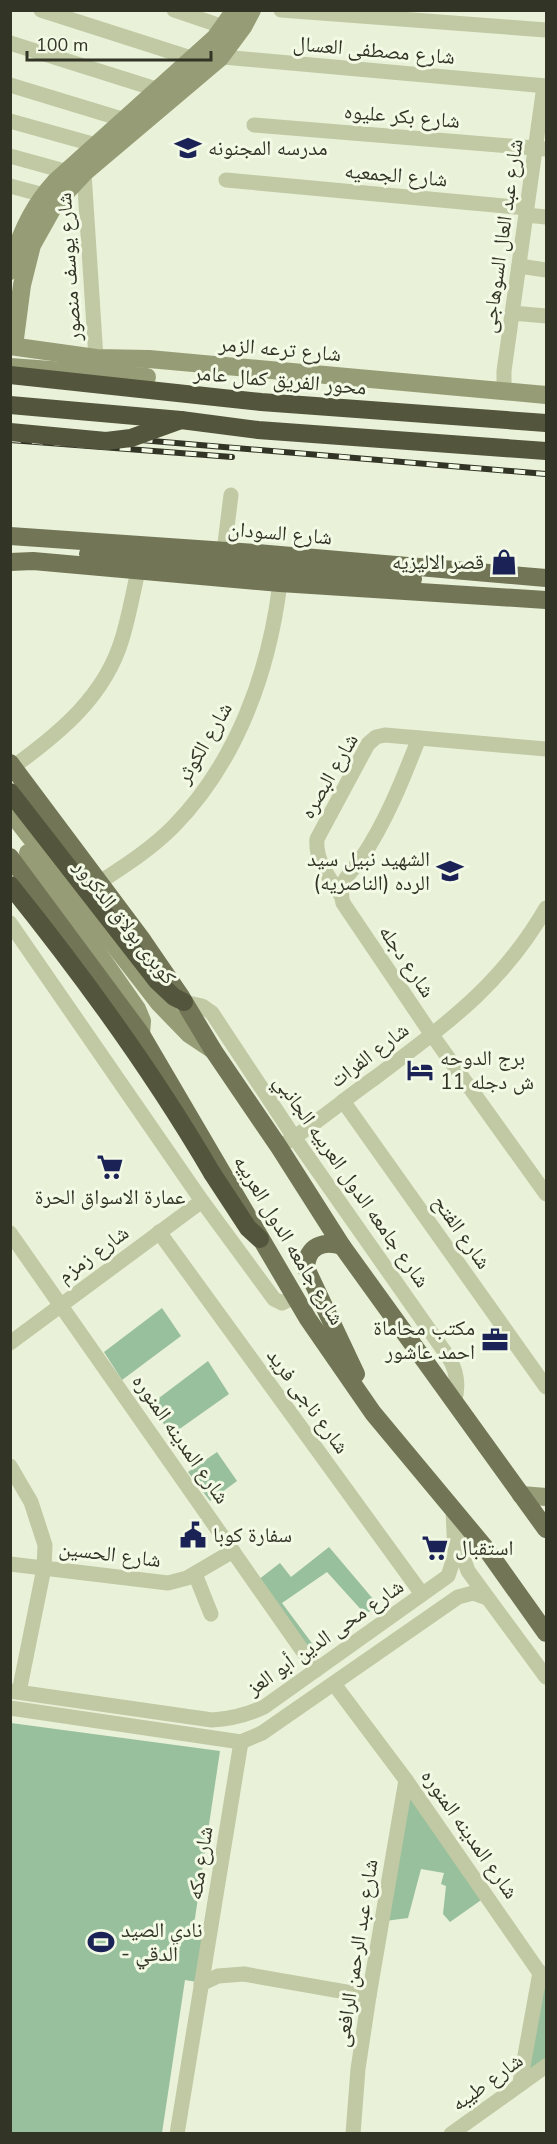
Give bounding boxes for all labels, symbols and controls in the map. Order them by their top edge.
scale bar [27,24,212,62]
street label: شارع مصطفى العسال [292,29,456,71]
text: 100 m [36,33,88,57]
street label: شارع بكر عليوه [343,97,461,135]
school or university icon: مدرسه المجنونه [173,133,203,163]
place label: مدرسه المجنونه [208,134,328,162]
street label: شارع عبد العال السوهاجى [475,137,529,335]
street label: شارع الجمعيه [343,157,449,193]
street label: شارع يوسف منصور [50,192,88,343]
street label: شارع ترعه الزمر [217,330,342,368]
street label: محور الفريق كمال عامر [191,358,368,402]
street label: شارع السودان [227,514,333,552]
shop icon: قصر الاليزيه [489,547,519,577]
place label: قصر الاليزيه [392,548,484,576]
street label: شارع الكوثر [169,697,239,790]
street label: شارع البصره [293,728,365,824]
place label: الشهيد نبيل سيد الرده (الناصريه) [307,845,430,897]
street label: كوبرى بولاق الدكرور [67,853,183,990]
school or university icon: الشهيد نبيل سيد الرده (الناصريه) [435,856,465,886]
street label: شارع دجله [372,919,442,1003]
street label: شارع الفرات [324,1016,414,1094]
place label: برج الدوحه 11 ش دجله [440,1044,534,1096]
hotel icon: برج الدوحه 11 ش دجله [405,1055,435,1085]
street label: شارع جامعه الدول العربيه الجانبي [269,1070,435,1292]
street label: شارع جامعه الدول العربيه [228,1150,350,1330]
supermarket icon: عمارة الاسواق الحرة [95,1152,125,1182]
place label: عمارة الاسواق الحرة [35,1183,186,1211]
street label: شارع الفتح [426,1189,498,1275]
street label: شارع زمزم [52,1219,134,1289]
place label: مكتب محاماة احمد عاشور [373,1314,475,1366]
office icon: مكتب محاماة احمد عاشور [480,1325,510,1355]
street label: شارع ناجى فريد [260,1343,356,1459]
street label: شارع المدينه المنوره [126,1369,236,1509]
public building icon: سفارة كوبا [178,1520,208,1550]
place label: سفارة كوبا [213,1521,292,1549]
supermarket icon: استقبال [420,1533,450,1563]
street label: شارع الحسين [57,1534,163,1574]
place label: استقبال [455,1534,513,1562]
street label: شارع محى الدين أبو العز [240,1572,409,1702]
street label: شارع المدينه المنوره [415,1764,525,1904]
street label: شارع مكه [180,1824,220,1902]
street label: شارع عبد الرحمن الرافعى [327,1857,385,2049]
place label: نادي الصيد - الدقي [121,1916,202,1970]
sports icon: نادي الصيد - الدقي [86,1927,116,1957]
street label: شارع طيبه [445,2046,529,2118]

